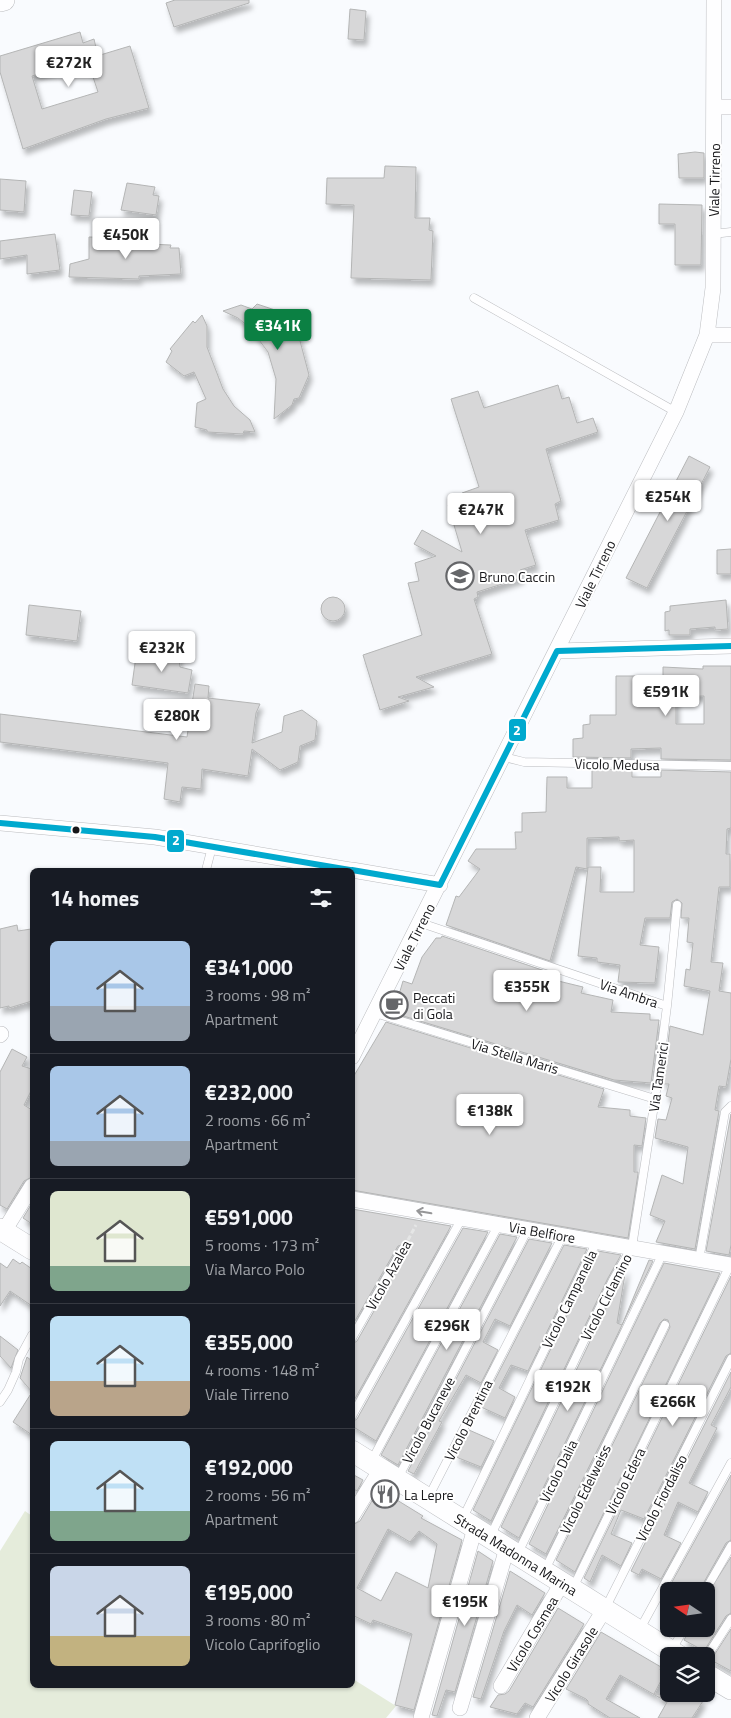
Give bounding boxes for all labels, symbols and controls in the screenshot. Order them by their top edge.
pin: €272K [34,46,104,88]
text: €272K [46,50,92,74]
street label: Viale Tirreno [703,143,725,217]
pin: €450K [91,218,161,260]
text: €450K [103,222,149,246]
pin: €341K [243,308,313,351]
text: €341K [255,313,301,337]
pin: €254K [633,480,703,522]
text: €254K [645,484,691,508]
pin: €247K [446,492,516,535]
text: €247K [458,497,504,521]
street label: Viale Tirreno [569,536,621,612]
school or university icon: Bruno Caccin [445,561,475,591]
place label: Bruno Caccin [479,566,555,587]
pin: €232K [127,630,197,673]
text: €232K [139,635,185,659]
pin: €591K [631,674,701,717]
text: €591K [643,679,689,703]
pin: €280K [142,698,212,741]
text: €280K [154,703,200,727]
line badge: 2 [508,718,527,742]
text: 2 [513,719,521,740]
street label: Vicolo Medusa [574,753,660,775]
unlabelled marker [71,825,81,835]
line badge: 2 [166,829,185,853]
text: 2 [172,829,180,850]
text: 14 homes [50,882,139,914]
icon: filters [307,884,335,912]
street label: Viale Tirreno [388,899,440,975]
text: €341,000 [205,951,293,983]
icon: home [90,961,150,1021]
pin: €355K [492,970,562,1012]
street label: Via Ambra [597,973,661,1013]
text: €355K [504,974,550,998]
text: 3 rooms · 98 m² [205,983,310,1007]
place label: Peccati di Gola [413,987,455,1024]
cafe icon: Peccati di Gola [379,990,409,1020]
text: Apartment [205,1007,278,1031]
street label: Via Stella Maris [469,1033,561,1079]
street label: Via Tamerici [643,1041,673,1113]
text: €232,000 [205,1076,293,1108]
icon: home [90,1086,150,1146]
pin: €138K [455,1094,525,1136]
text: €138K [467,1098,513,1122]
text: 2 rooms · 66 m² [205,1108,310,1132]
text: Apartment [205,1132,278,1156]
text: €591,000 [205,1201,293,1233]
one-way arrow [417,1206,433,1216]
icon: home [90,1211,150,1271]
street label: Via Belfiore [507,1216,577,1248]
text: 5 rooms · 173 m² [205,1233,319,1257]
street label: Vicolo Azalea [360,1236,416,1314]
street label: Vicolo Campanella [536,1246,602,1352]
street label: Vicolo Ciclamino [575,1250,637,1344]
text: Via Marco Polo [205,1257,305,1281]
pin: €296K [412,1308,482,1351]
text: €296K [424,1313,470,1337]
text: €355,000 [205,1326,293,1358]
icon: home [90,1336,150,1396]
text: 4 rooms · 148 m² [205,1358,319,1382]
pin: €192K [533,1370,603,1412]
street label: Vicolo Bucaneve [396,1373,460,1467]
text: €192K [545,1374,591,1398]
street label: Vicolo Brentina [439,1376,497,1464]
text: Viale Tirreno [205,1382,289,1406]
pin: €266K [638,1384,708,1427]
text: €266K [650,1389,696,1413]
street label: Vicolo Dalia [534,1436,582,1506]
street label: Vicolo Edelweiss [554,1441,616,1537]
street label: Vicolo Edera [600,1444,650,1518]
text: €192,000 [205,1451,293,1483]
street label: Vicolo Fiordaliso [630,1451,692,1545]
icon: home [90,1461,150,1521]
restaurant icon: La Lepre [370,1479,400,1509]
text: 2 rooms · 56 m² [205,1483,310,1507]
place label: La Lepre [404,1484,454,1505]
text: Apartment [205,1507,278,1531]
street label: Strada Madonna Marina [450,1508,582,1600]
text: €195,000 [205,1576,293,1608]
north arrow [660,1582,715,1638]
map controls [660,1582,715,1702]
pin: €195K [430,1584,500,1627]
icon: home [90,1586,150,1646]
text: €195K [442,1589,488,1613]
street label: Vicolo Cosmea [501,1592,563,1676]
text: 3 rooms · 80 m² [205,1608,310,1632]
street label: Vicolo Girasole [539,1622,603,1706]
text: Vicolo Caprifoglio [205,1632,320,1656]
button: layers [660,1647,715,1702]

